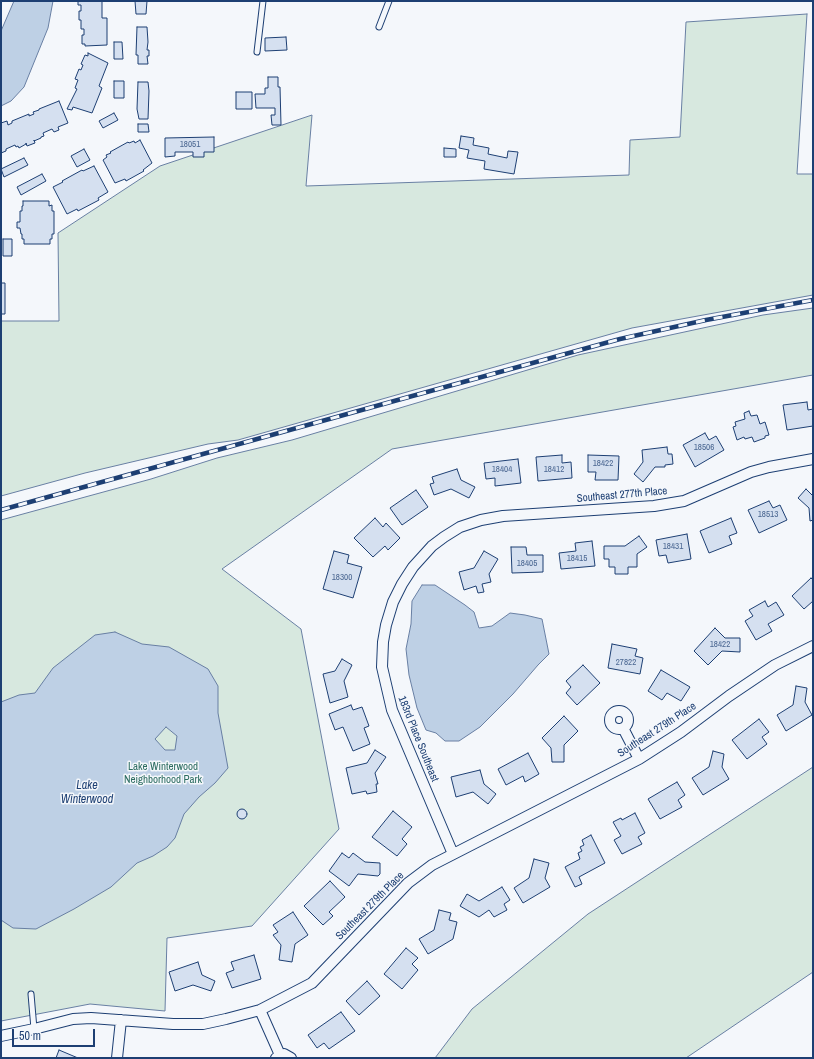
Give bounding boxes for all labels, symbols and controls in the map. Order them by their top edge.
house number: 18051 [180,140,200,150]
house number: 18506 [694,443,714,453]
house number: 18422 [593,459,613,469]
house number: 18404 [492,465,512,475]
house number: 18412 [544,465,564,475]
street label: Southeast 277th Place [576,484,668,506]
house number: 18513 [758,510,778,520]
house number: 18431 [663,542,683,552]
house number: 18415 [567,554,587,564]
house number: 18405 [517,559,537,569]
house number: 18300 [332,573,352,583]
house number: 18422 [710,640,730,650]
house number: 27822 [616,658,636,668]
street label: 183rd Place Southeast [395,694,441,784]
street label: Southeast 279th Place [615,700,699,760]
park label: Lake Winterwood Neighborhood Park [124,760,202,786]
water label: Lake Winterwood [61,779,113,807]
street label: Southeast 279th Place [333,869,407,943]
scale bar [14,1021,97,1047]
text: 50 m [19,1028,41,1044]

